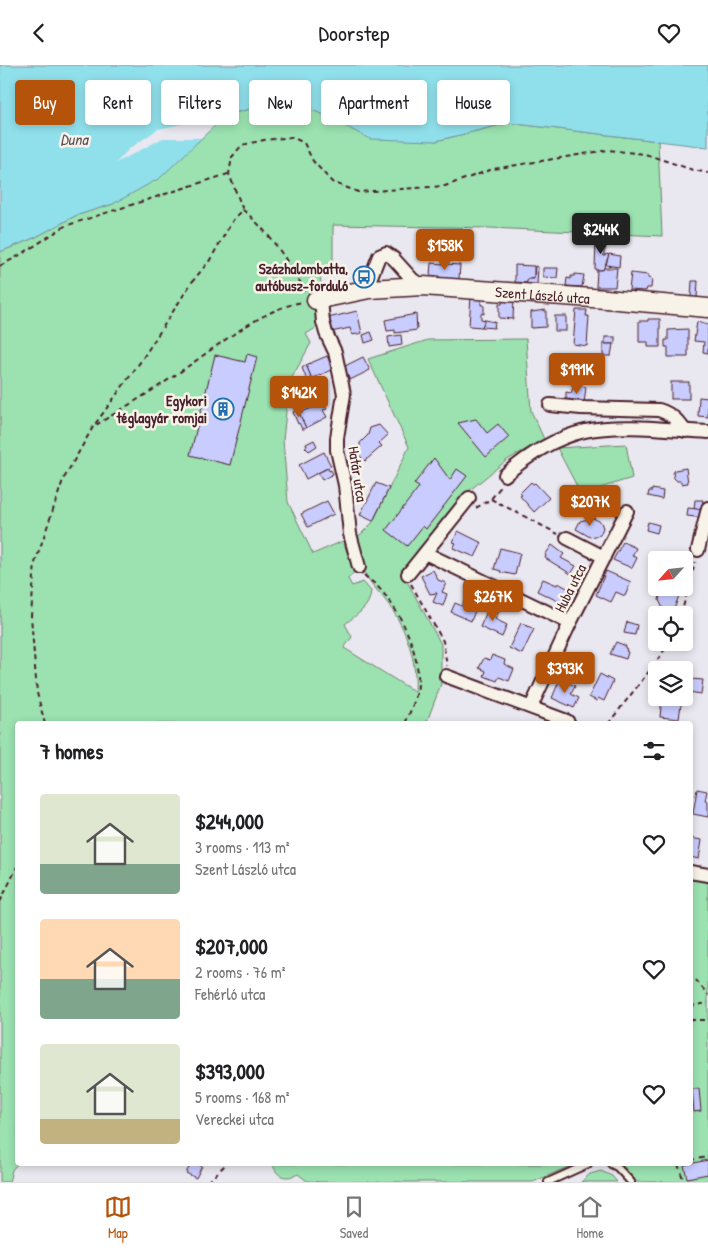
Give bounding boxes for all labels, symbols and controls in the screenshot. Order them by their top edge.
text: Doorstep [319,18,389,48]
icon: back [25,19,53,47]
icon: heart [655,19,683,47]
chip: Buy [15,80,75,125]
chip: Rent [85,80,151,125]
chip: Filters [161,80,239,125]
chip: New [249,80,311,125]
chip: Apartment [321,80,427,125]
chip: House [437,80,510,125]
water label: Duna [60,128,89,150]
pin: $244K [566,213,636,255]
text: $244K [583,218,619,240]
pin: $158K [410,229,480,271]
text: $158K [427,234,463,256]
place label: Százhalombatta, autóbusz-forduló [255,258,348,296]
bus stop icon: Százhalombatta, autóbusz-forduló [352,265,376,289]
street label: Szent László utca [494,281,591,308]
pin: $191K [542,353,612,395]
text: $191K [560,358,594,380]
pin: $142K [264,375,334,418]
text: $142K [281,381,317,403]
place label: Egykori téglagyár romjai [115,390,207,429]
building icon: Egykori téglagyár romjai [211,397,235,421]
street label: Határ utca [343,445,373,503]
pin: $207K [555,485,625,527]
text: $207K [570,490,610,512]
north arrow [648,551,692,596]
map controls [648,551,693,706]
street label: Huba utca [549,560,591,616]
pin: $267K [458,579,528,622]
text: $267K [474,585,512,607]
button: locate [648,606,693,651]
pin: $393K [530,651,600,694]
text: $393K [547,657,583,679]
button: layers [648,661,693,706]
text: 7 homes [40,737,103,766]
icon: filters [640,737,668,765]
text: $244,000 [195,807,264,836]
icon: home [80,814,140,874]
icon: heart [640,830,668,858]
text: 3 rooms · 113 m² [195,836,290,858]
text: Szent László utca [195,858,296,880]
text: $207,000 [195,932,268,961]
icon: home [80,939,140,999]
icon: heart [640,955,668,983]
text: 2 rooms · 76 m² [195,961,285,983]
text: Fehérló utca [195,983,265,1005]
text: $393,000 [195,1057,265,1086]
icon: home [80,1064,140,1124]
icon: heart [640,1080,668,1108]
text: 5 rooms · 168 m² [195,1086,289,1108]
text: Vereckei utca [195,1108,274,1130]
tab: Map [104,1193,132,1242]
tab: Saved [340,1193,368,1242]
tab: Home [576,1193,604,1242]

